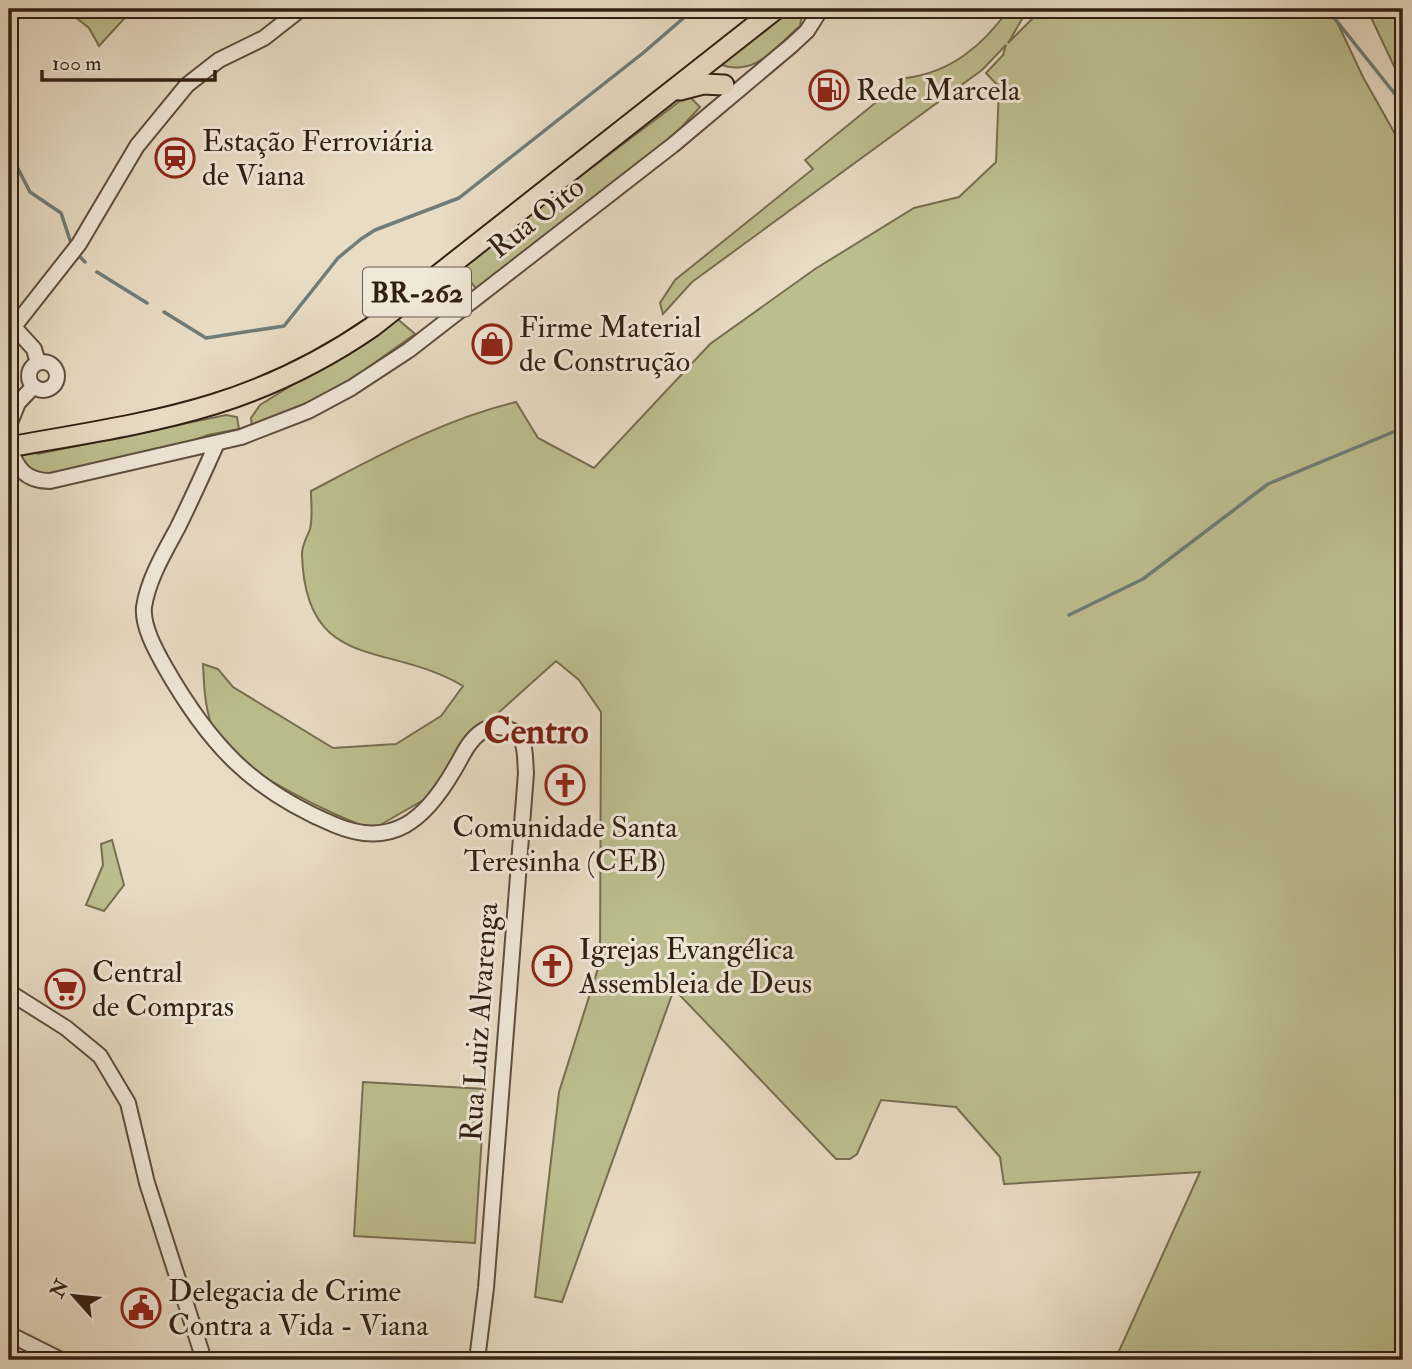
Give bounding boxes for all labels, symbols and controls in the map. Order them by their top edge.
scale bar [42,38,215,82]
text: 100 m [52,50,102,77]
fuel station icon: Rede Marcela [808,69,850,111]
place label: Rede Marcela [856,72,1021,109]
place label: Estação Ferroviária de Viana [202,123,434,194]
station icon: Estação Ferroviária de Viana [154,137,196,179]
street label: Rua Oito [481,168,592,266]
road number: BR-262 [363,268,471,316]
place label: Firme Material de Construção [519,309,702,380]
shop icon: Firme Material de Construção [471,323,513,365]
district label: Centro [484,708,589,755]
church icon: Comunidade Santa Teresinha (CEB) [544,764,586,806]
place label: Comunidade Santa Teresinha (CEB) [452,809,678,880]
street label: Rua Luiz Alvarenga [453,901,506,1143]
place label: Igrejas Evangélica Assembleia de Deus [578,931,812,1002]
church icon: Igrejas Evangélica Assembleia de Deus [531,945,573,987]
place label: Central de Compras [92,954,234,1025]
supermarket icon: Central de Compras [44,968,86,1010]
north arrow [38,1260,108,1330]
place label: Delegacia de Crime Contra a Vida - Viana [168,1273,429,1344]
text: N [45,1275,75,1303]
public building icon: Delegacia de Crime Contra a Vida - Viana [120,1287,162,1329]

